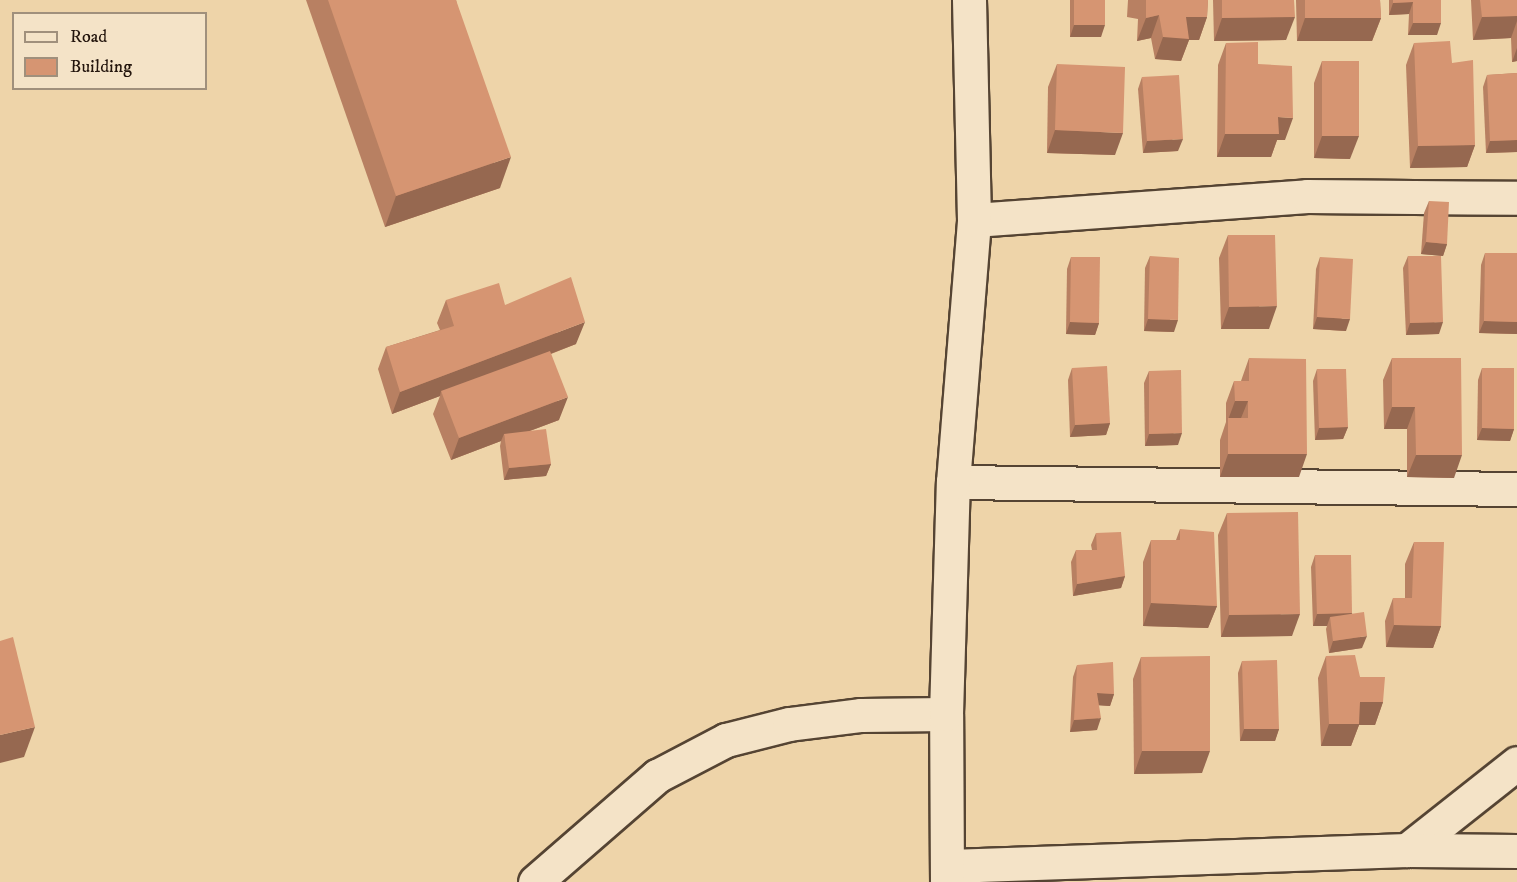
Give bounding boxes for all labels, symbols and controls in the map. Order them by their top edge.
legend [12,12,207,90]
text: Road [70,26,107,48]
text: Building [70,56,132,78]

